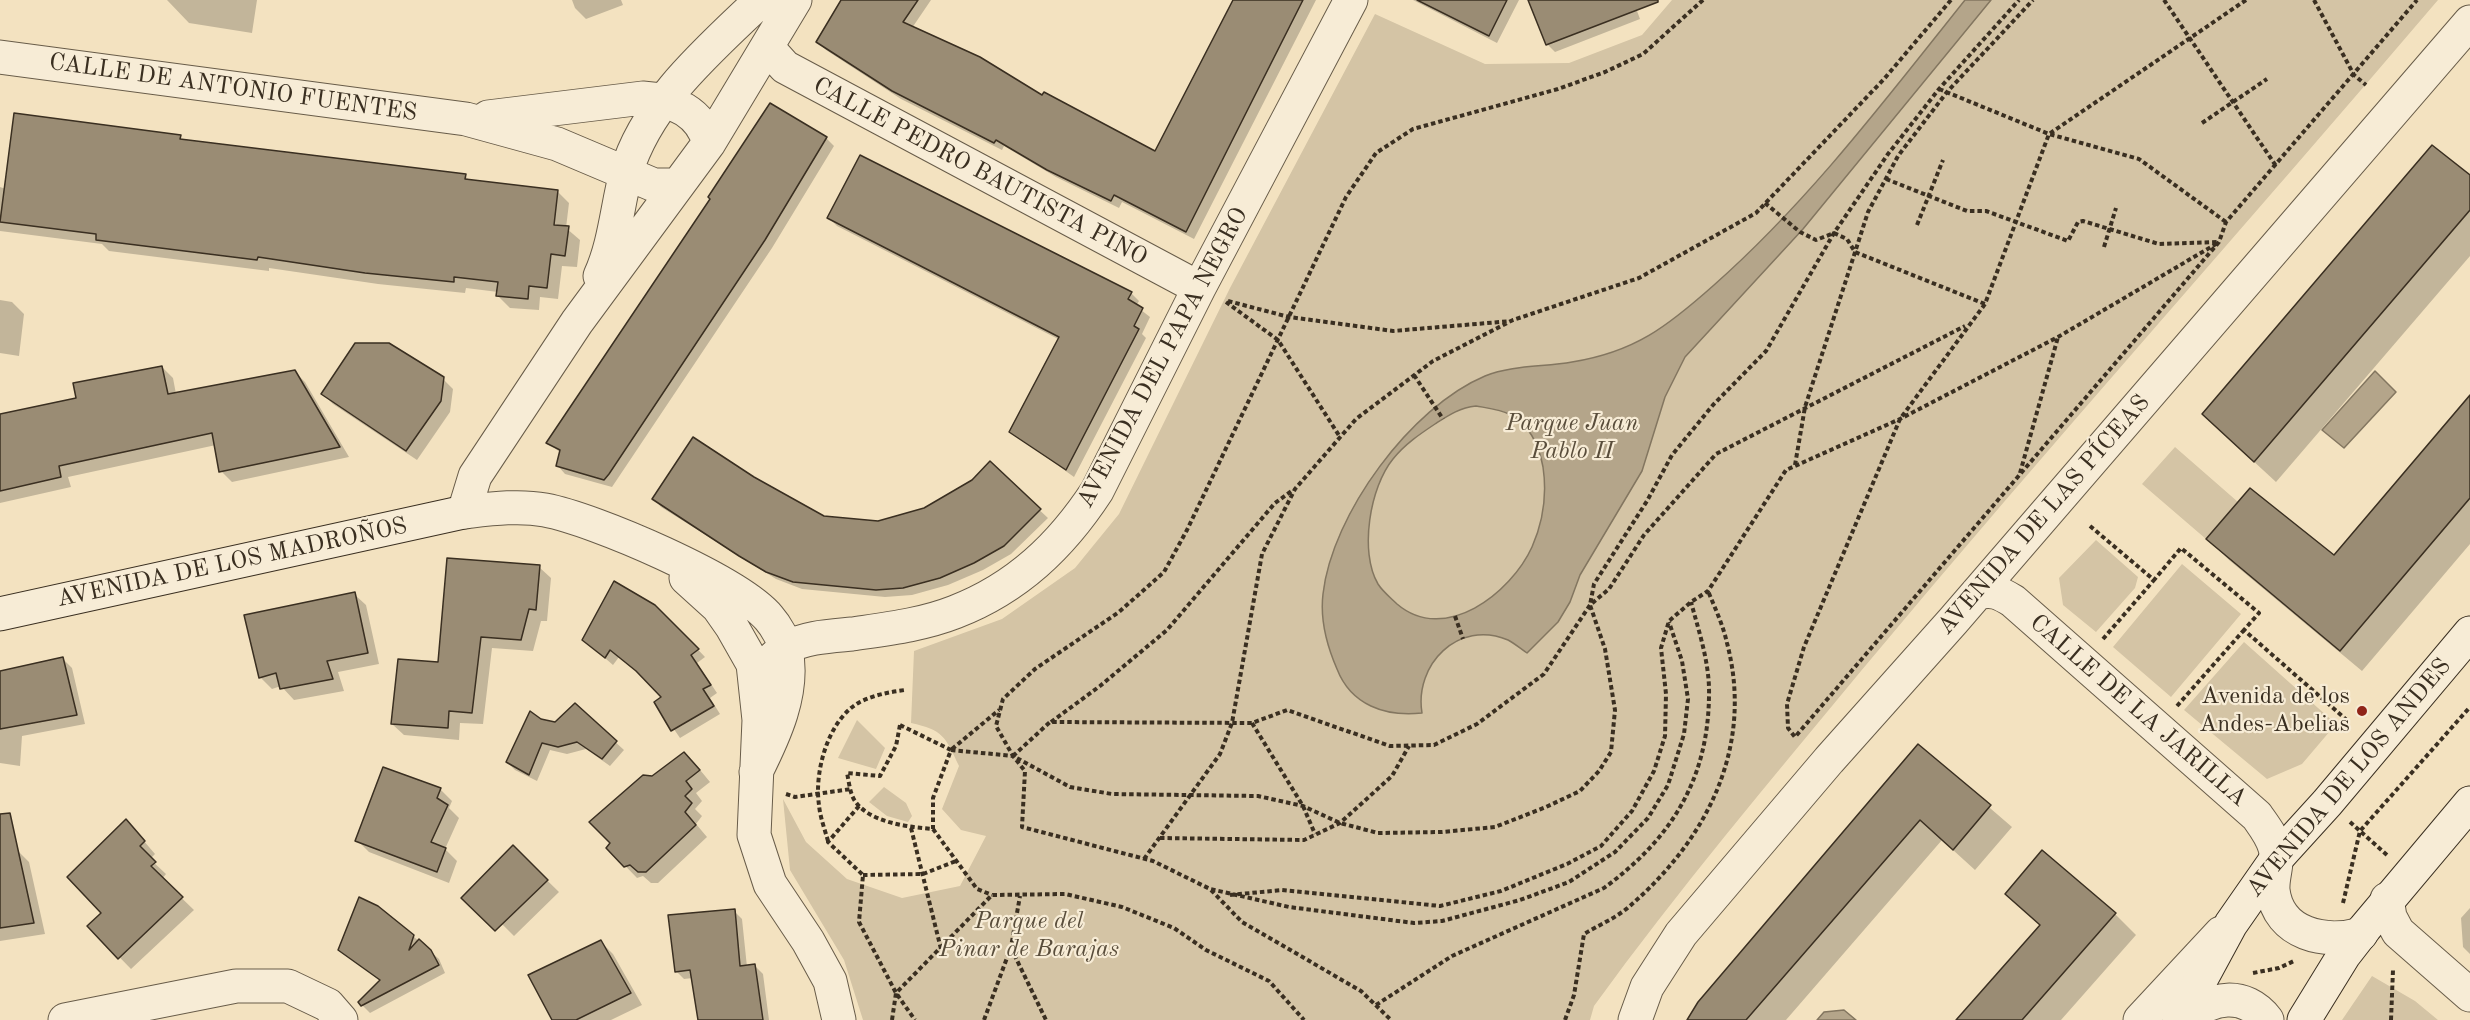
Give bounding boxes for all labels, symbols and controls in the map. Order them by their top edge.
street label: CALLE DE ANTONIO FUENTES [47,48,419,128]
street label: CALLE PEDRO BAUTISTA PINO [808,71,1152,273]
street label: AVENIDA DEL PAPA NEGRO [1071,203,1255,513]
street label: AVENIDA DE LAS PÍCEAS [1932,389,2156,641]
park label: Parque Juan Pablo II [1506,410,1638,466]
street label: AVENIDA DE LOS MADROÑOS [54,512,410,614]
street label: CALLE DE LA JARILLA [2023,609,2253,813]
street label: AVENIDA DE LOS ANDES [2241,653,2457,903]
place label: Avenida de los Andes-Abelias [2199,683,2350,739]
marker: Avenida de los Andes-Abelias [2355,704,2369,718]
park label: Parque del Pinar de Barajas [939,908,1119,964]

